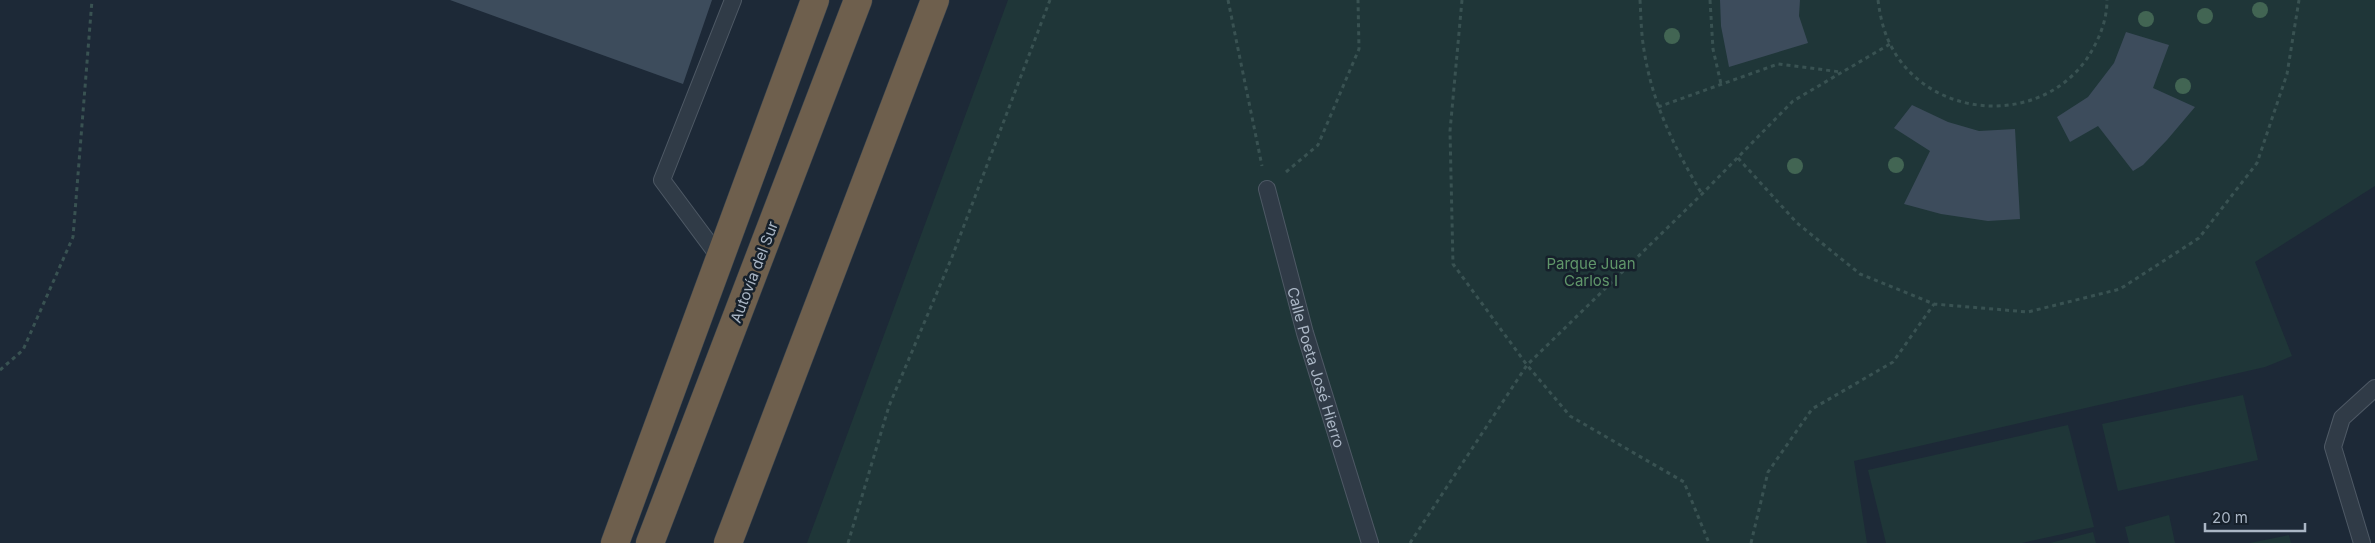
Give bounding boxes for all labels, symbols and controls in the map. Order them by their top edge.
street label: Autovía del Sur [726,218,782,325]
park label: Parque Juan Carlos I [1546,254,1636,290]
street label: Calle Poeta José Hierro [1284,285,1349,450]
scale bar [2205,500,2305,532]
text: 20 m [2212,508,2248,527]

